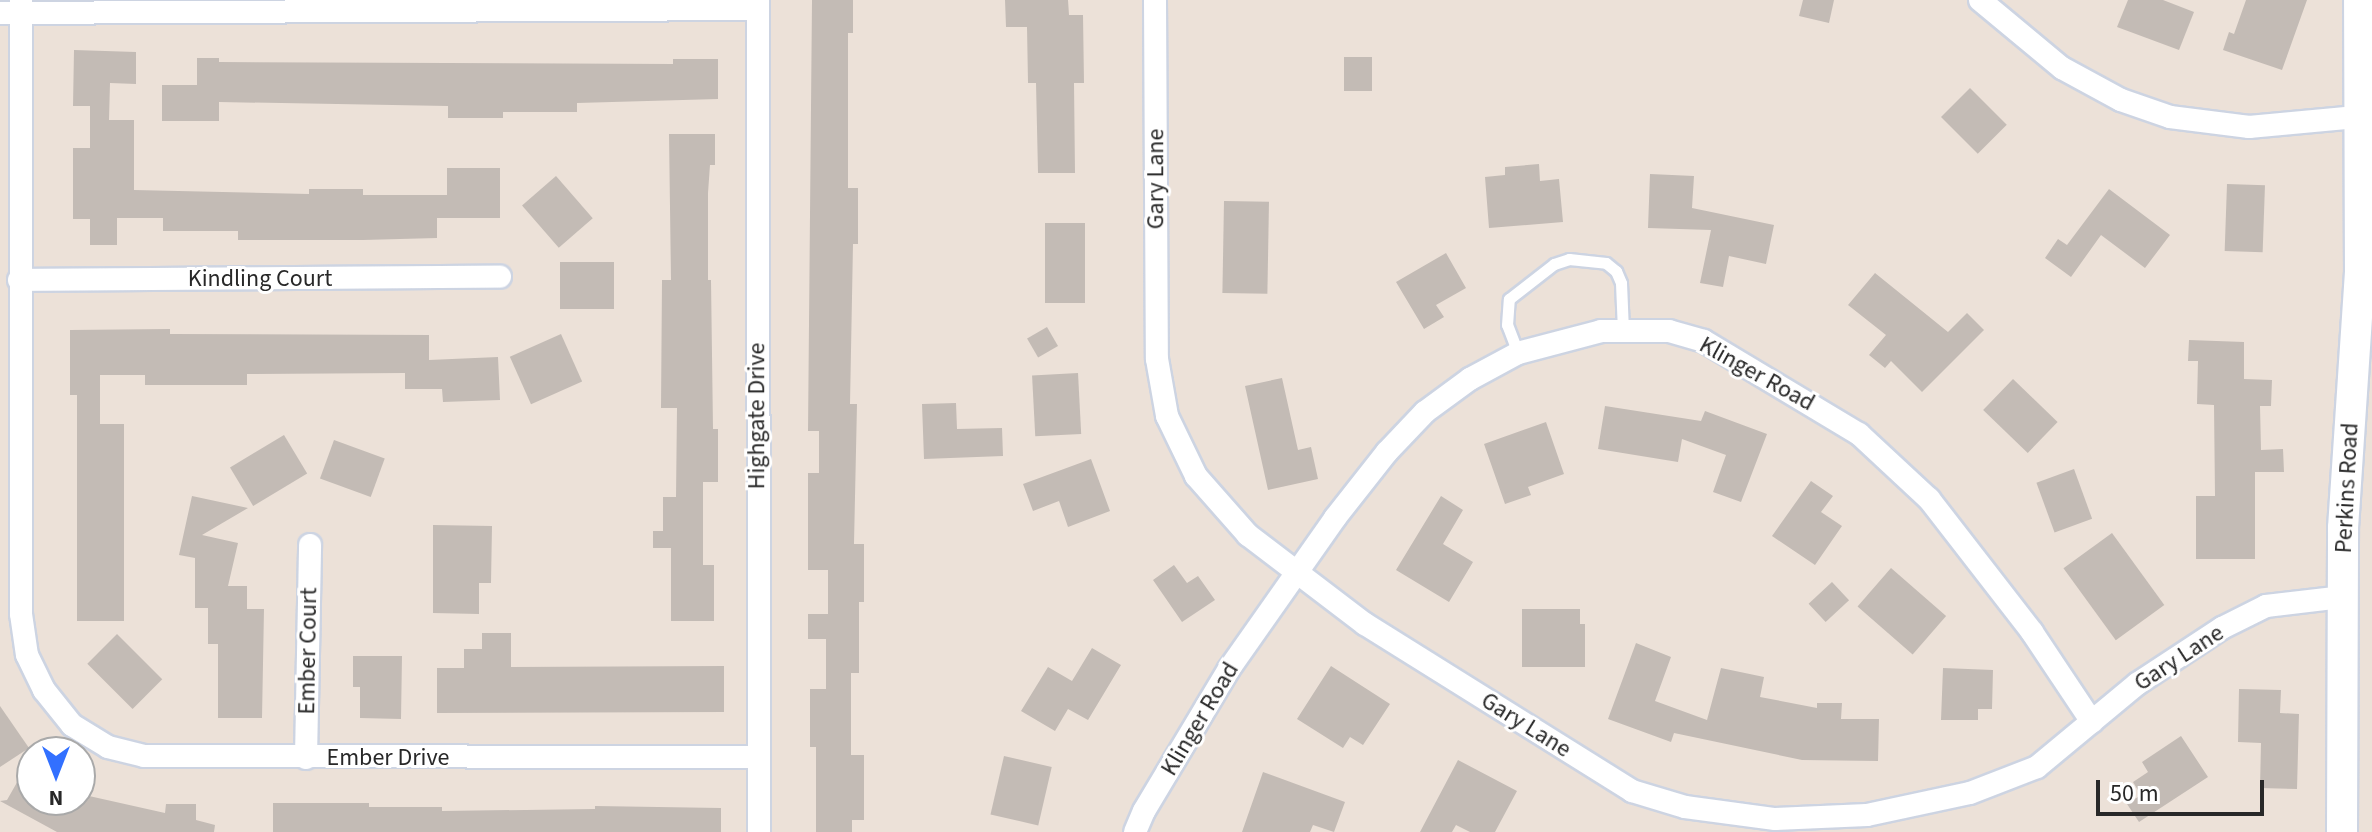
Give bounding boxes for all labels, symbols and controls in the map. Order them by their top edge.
street label: Gary Lane [1142,129,1170,229]
street label: Kindling Court [188,265,332,293]
street label: Klinger Road [1694,331,1820,417]
street label: Highgate Drive [743,343,771,489]
street label: Perkins Road [2329,422,2365,554]
street label: Ember Court [292,587,324,715]
street label: Gary Lane [2129,619,2229,697]
street label: Klinger Road [1155,657,1245,781]
street label: Gary Lane [1476,686,1576,764]
north arrow [16,736,96,816]
street label: Ember Drive [327,744,449,772]
scale bar [2100,764,2268,814]
text: 50 m [2110,776,2159,811]
text: N [49,782,63,814]

